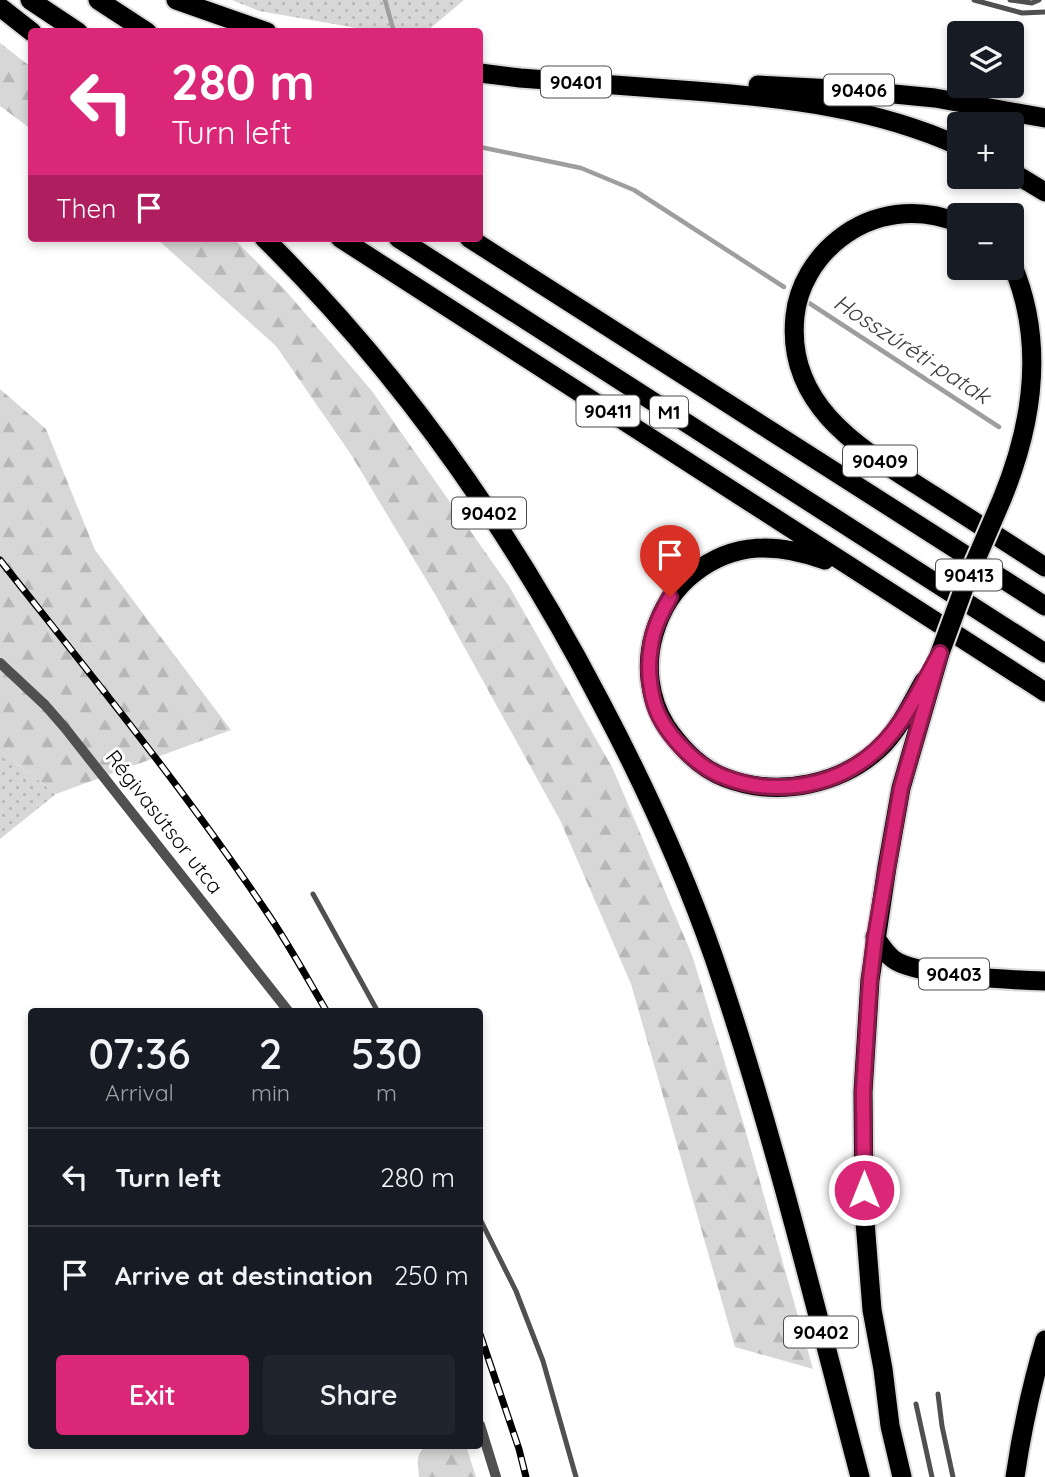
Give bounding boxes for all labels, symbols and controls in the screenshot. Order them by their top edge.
map controls [947,21,1024,280]
button: layers [947,21,1024,98]
text: 280 m [171,51,315,112]
icon: left [56,56,147,147]
road number: 90401 [541,66,611,97]
road number: 90406 [824,74,894,106]
text: Turn left [171,112,292,152]
button: + [947,112,1024,189]
icon: arrive [130,189,168,227]
text: Then [56,192,116,225]
button: − [947,203,1024,280]
water label: Hosszúréti-patak [828,287,998,411]
road number: 90411 [576,396,640,426]
road number: M1 [650,396,688,428]
road number: 90409 [843,446,917,476]
road number: 90402 [452,498,526,528]
pin [640,525,700,597]
icon: arrive [651,536,689,574]
road number: 90413 [936,560,1002,590]
street label: Régivasútsor utca [101,744,229,898]
road number: 90403 [919,958,989,990]
text: 07:36 [89,1027,190,1080]
text: 2 [259,1027,282,1080]
text: 530 [351,1027,422,1080]
text: Arrival [105,1078,174,1107]
text: min [251,1078,290,1107]
text: m [376,1078,397,1107]
position arrow [827,1153,901,1227]
icon: left [56,1158,94,1196]
text: Turn left [115,1161,222,1194]
text: 280 m [380,1161,455,1194]
icon: arrive [56,1256,94,1294]
text: Arrive at destination [115,1259,373,1292]
text: 250 m [394,1259,469,1292]
road number: 90402 [784,1316,858,1348]
button: Exit [56,1355,249,1435]
button: Share [263,1355,455,1435]

